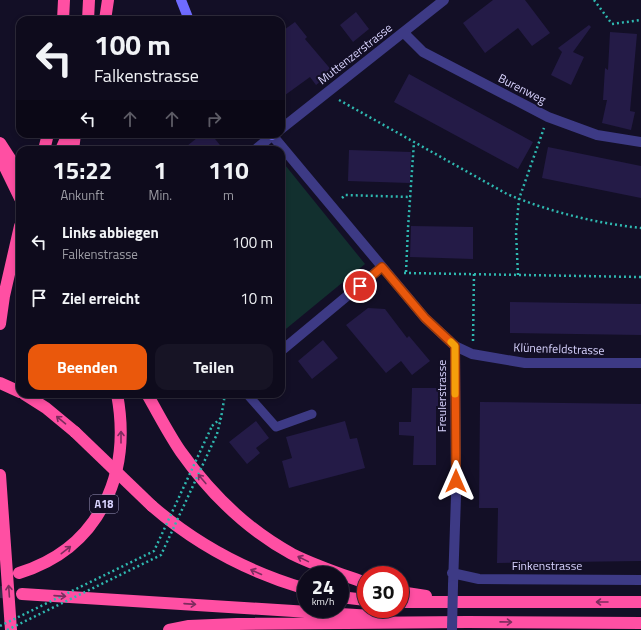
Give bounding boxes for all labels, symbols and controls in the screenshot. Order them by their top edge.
street label: Muttenzerstrasse [313,18,396,89]
text: 100 m [94,23,171,66]
icon: left [28,32,80,84]
text: Falkenstrasse [94,62,199,89]
street label: Burenweg [495,68,550,109]
icon: left [77,108,99,130]
icon: ahead [119,108,141,130]
icon: ahead [161,108,183,130]
icon: right [203,108,225,130]
text: 15:22 [52,152,112,188]
text: 1 [154,152,167,188]
text: 110 [208,152,249,188]
text: Ankunft [60,185,104,205]
text: Min. [149,185,172,205]
text: m [223,185,234,205]
text: Links abbiegen [62,221,159,244]
icon: left [28,231,50,253]
text: 100 m [232,231,273,254]
text: Falkenstrasse [62,244,138,264]
pin [343,269,377,303]
icon: arrive [349,275,371,297]
icon: arrive [28,287,50,309]
text: Ziel erreicht [62,287,140,310]
text: 10 m [240,287,273,310]
street label: Klünenfeldstrasse [513,337,605,360]
button: Beenden [28,344,147,390]
button: Teilen [155,344,273,390]
street label: Freulerstrasse [432,360,451,432]
one-way arrow [55,415,66,424]
one-way arrow [117,431,125,444]
position arrow [435,460,477,502]
one-way arrow [198,474,207,484]
road number: A18 [90,495,118,513]
one-way arrow [60,545,71,554]
one-way arrow [298,555,310,562]
street label: Finkenstrasse [512,556,582,575]
speed limit sign: 30 [357,566,409,618]
one-way arrow [250,567,262,575]
text: 24 [312,571,334,602]
one-way arrow [5,585,12,598]
one-way arrow [53,593,66,600]
text: km/h [312,594,334,609]
one-way arrow [596,598,609,606]
one-way arrow [183,601,196,608]
one-way arrow [499,618,512,626]

